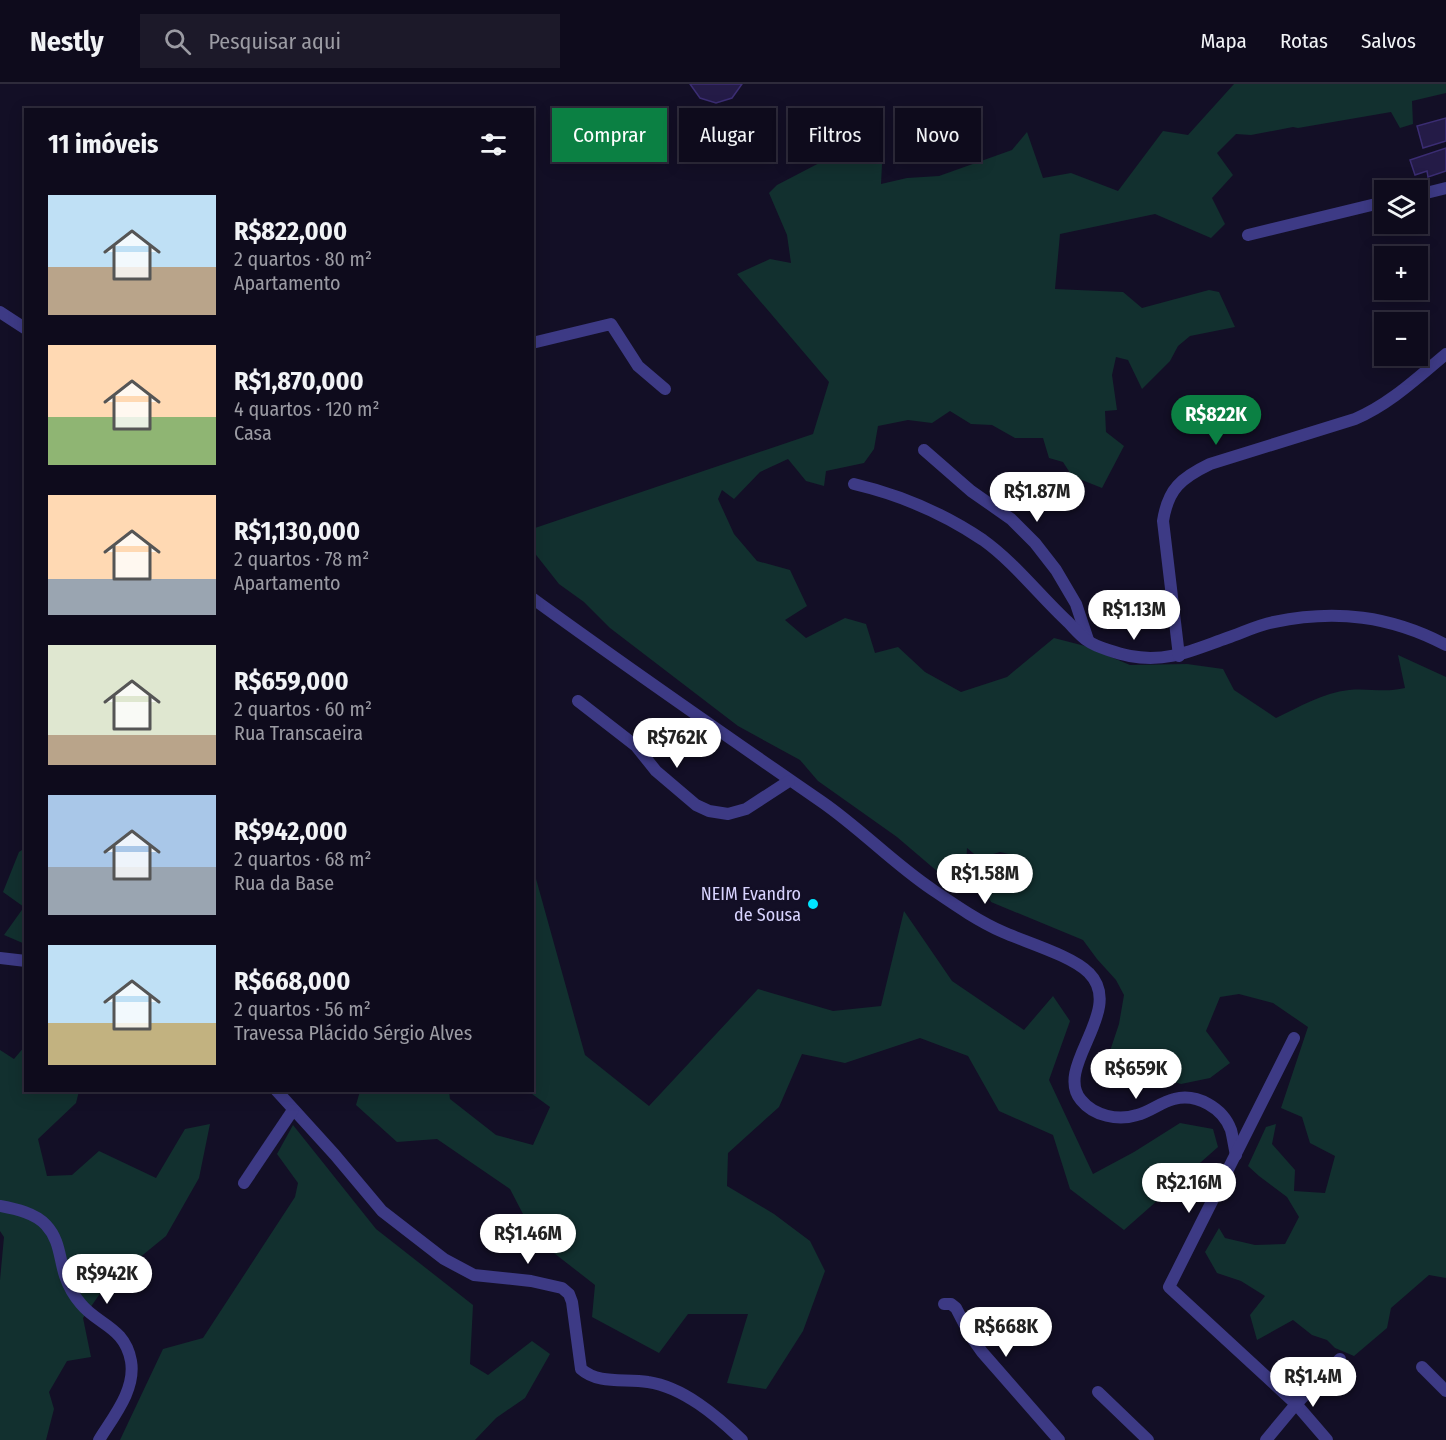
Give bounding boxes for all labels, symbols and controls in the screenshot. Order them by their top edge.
search box [140,14,560,68]
text: Nestly [30,25,104,58]
icon: search [161,25,194,58]
text: Pesquisar aqui [209,28,341,55]
text: Mapa [1200,28,1247,54]
text: Rotas [1280,28,1328,54]
text: Salvos [1361,28,1416,54]
chip: Comprar [552,108,667,162]
chip: Alugar [679,108,776,162]
chip: Filtros [788,108,883,162]
chip: Novo [895,108,981,162]
icon: filters [477,128,510,161]
text: 11 imóveis [48,129,159,160]
map controls [1374,180,1428,366]
button: layers [1374,180,1428,234]
text: R$822,000 [234,216,347,247]
icon: home [96,219,168,291]
button: + [1374,246,1428,300]
text: 2 quartos · 80 m² [234,247,372,271]
text: Apartamento [234,271,341,295]
button: − [1374,312,1428,366]
text: R$1,870,000 [234,366,364,397]
icon: home [96,369,168,441]
pin: R$822K [1167,395,1265,446]
text: 4 quartos · 120 m² [234,397,380,421]
text: R$822K [1185,402,1247,426]
text: Casa [234,421,272,445]
pin: R$1.87M [982,472,1092,523]
text: R$1.87M [1004,479,1070,503]
text: R$1,130,000 [234,516,360,547]
icon: home [96,519,168,591]
text: 2 quartos · 78 m² [234,547,369,571]
text: Apartamento [234,571,341,595]
pin: R$1.13M [1079,590,1189,641]
text: R$1.13M [1102,597,1166,621]
text: R$659,000 [234,666,349,697]
icon: home [96,669,168,741]
text: 2 quartos · 60 m² [234,697,372,721]
pin: R$762K [628,718,726,769]
text: Rua Transcaeira [234,721,363,745]
text: R$762K [647,725,707,749]
text: R$942,000 [234,816,347,847]
icon: home [96,819,168,891]
text: 2 quartos · 68 m² [234,847,372,871]
pin: R$1.58M [930,854,1040,905]
text: R$1.58M [951,861,1019,885]
text: Rua da Base [234,871,334,895]
place label: NEIM Evandro de Sousa [701,883,801,926]
marker: NEIM Evandro de Sousa [806,897,820,911]
text: R$668,000 [234,966,350,997]
icon: home [96,969,168,1041]
text: 2 quartos · 56 m² [234,997,371,1021]
text: Travessa Plácido Sérgio Alves [234,1021,472,1045]
pin: R$659K [1087,1049,1185,1100]
text: R$659K [1105,1056,1167,1080]
pin: R$2.16M [1134,1163,1244,1214]
text: R$2.16M [1156,1170,1222,1194]
pin: R$1.46M [473,1214,583,1265]
text: R$1.46M [494,1221,562,1245]
pin: R$942K [58,1254,156,1305]
text: R$942K [76,1261,138,1285]
pin: R$668K [957,1307,1055,1358]
text: R$668K [974,1314,1038,1338]
pin: R$1.4M [1264,1357,1362,1408]
text: R$1.4M [1284,1364,1342,1388]

